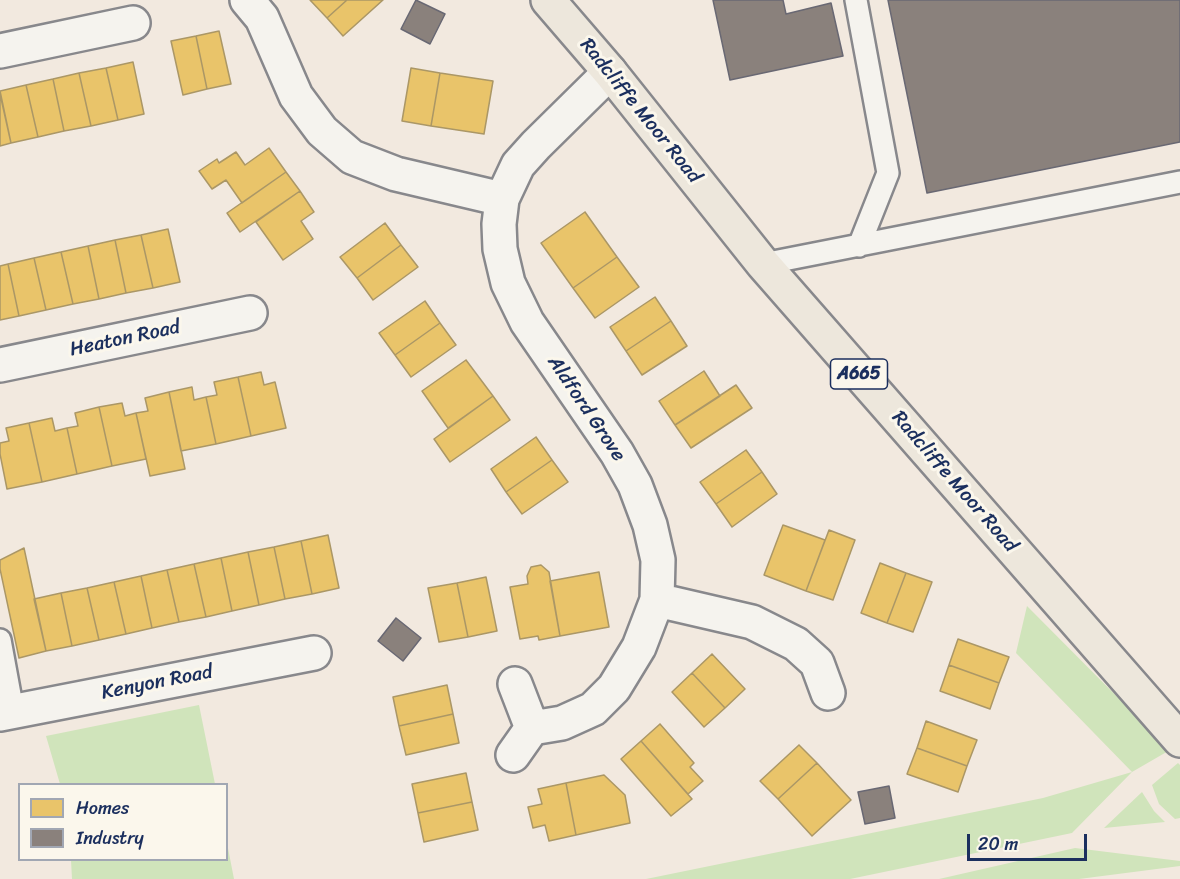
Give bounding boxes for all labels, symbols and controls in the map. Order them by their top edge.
street label: Radcliffe Moor Road [574,34,706,188]
street label: Heaton Road [68,316,182,362]
street label: Aldford Grove [542,351,630,467]
road number: A665 [830,359,888,389]
street label: Radcliffe Moor Road [886,406,1022,558]
street label: Kenyon Road [99,660,215,706]
legend [18,783,228,861]
text: Homes [76,792,129,824]
text: Industry [76,822,144,854]
scale bar [970,822,1090,860]
text: 20 m [978,828,1018,860]

